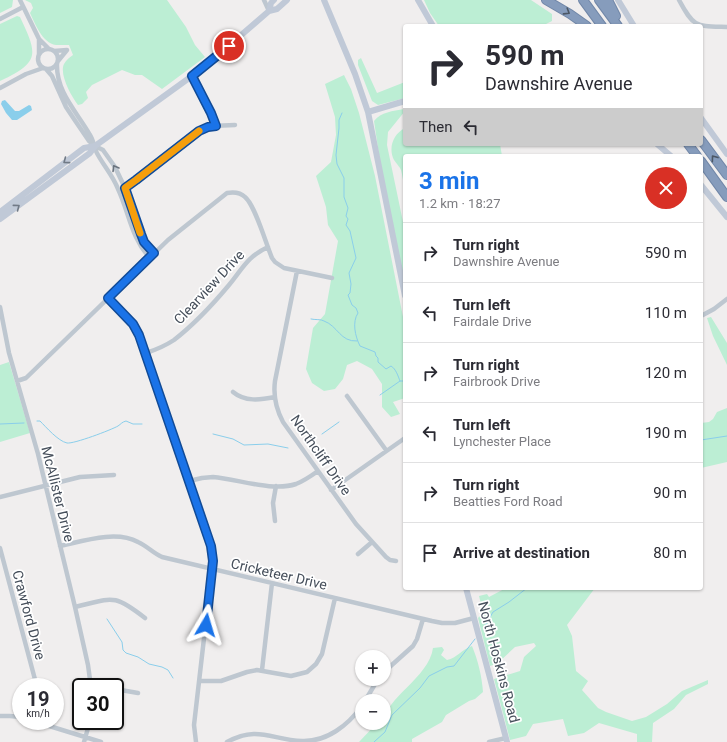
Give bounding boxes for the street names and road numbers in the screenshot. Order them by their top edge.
street label: Clearview Drive [171,247,247,327]
street label: Northcliff Drive [287,412,355,498]
street label: McAllister Drive [38,445,78,543]
street label: Cricketeer Drive [229,555,329,593]
street label: Crawford Drive [9,568,49,662]
street label: North Hoskins Road [475,600,523,724]

